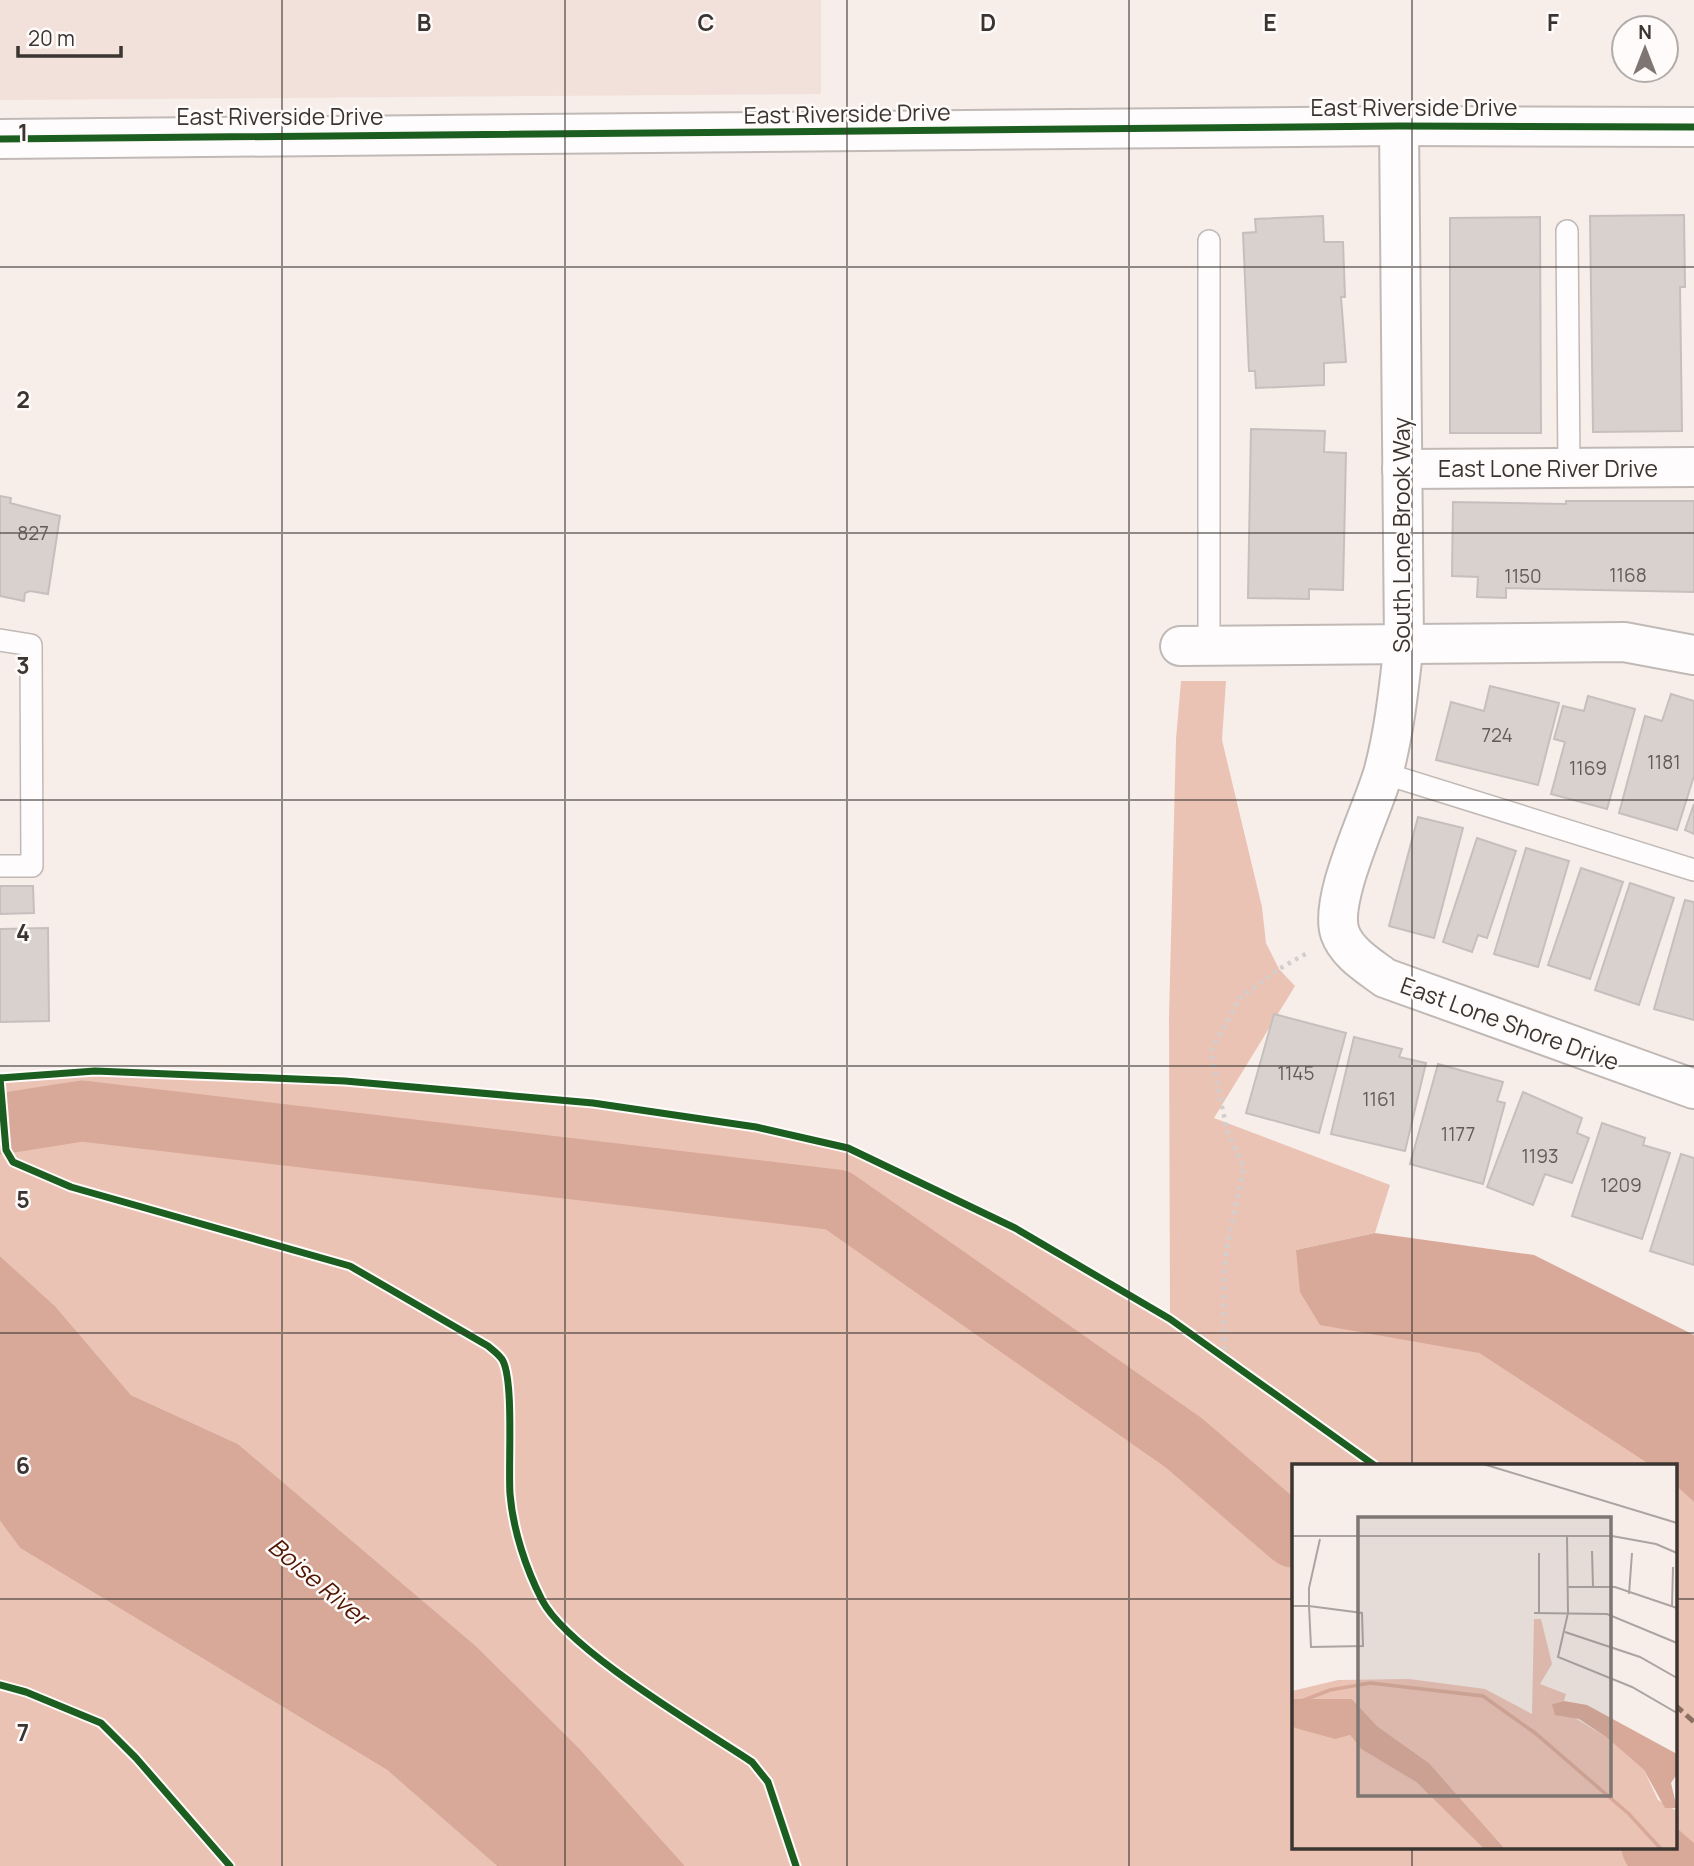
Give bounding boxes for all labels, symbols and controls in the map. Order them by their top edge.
text: B [417,6,431,38]
text: C [698,6,715,38]
text: D [980,6,996,38]
text: E [1263,6,1277,38]
text: F [1547,6,1559,38]
scale bar [18,14,121,58]
north arrow [1610,14,1680,84]
text: N [1638,19,1652,45]
text: 20 m [28,24,75,52]
street label: East Riverside Drive [1310,91,1518,123]
street label: East Riverside Drive [743,95,951,131]
street label: East Riverside Drive [176,100,384,132]
text: 1 [18,116,28,148]
text: 2 [16,383,30,415]
street label: South Lone Brook Way [1385,417,1417,653]
street label: East Lone River Drive [1438,452,1658,484]
house number: 827 [17,520,49,546]
house number: 1168 [1609,562,1647,588]
house number: 1150 [1504,563,1542,589]
text: 3 [16,649,30,681]
house number: 724 [1481,722,1513,748]
house number: 1181 [1647,749,1681,775]
house number: 1169 [1569,755,1607,781]
text: 4 [16,916,30,948]
street label: East Lone Shore Drive [1396,969,1624,1077]
house number: 1145 [1278,1060,1315,1086]
house number: 1161 [1362,1086,1396,1112]
house number: 1177 [1441,1121,1475,1147]
house number: 1193 [1521,1143,1559,1169]
house number: 1209 [1600,1172,1642,1198]
text: 5 [16,1183,30,1215]
text: 6 [16,1449,30,1481]
inset map [1292,1464,1676,1848]
water label: Boise River [262,1529,379,1635]
text: 7 [17,1716,29,1748]

